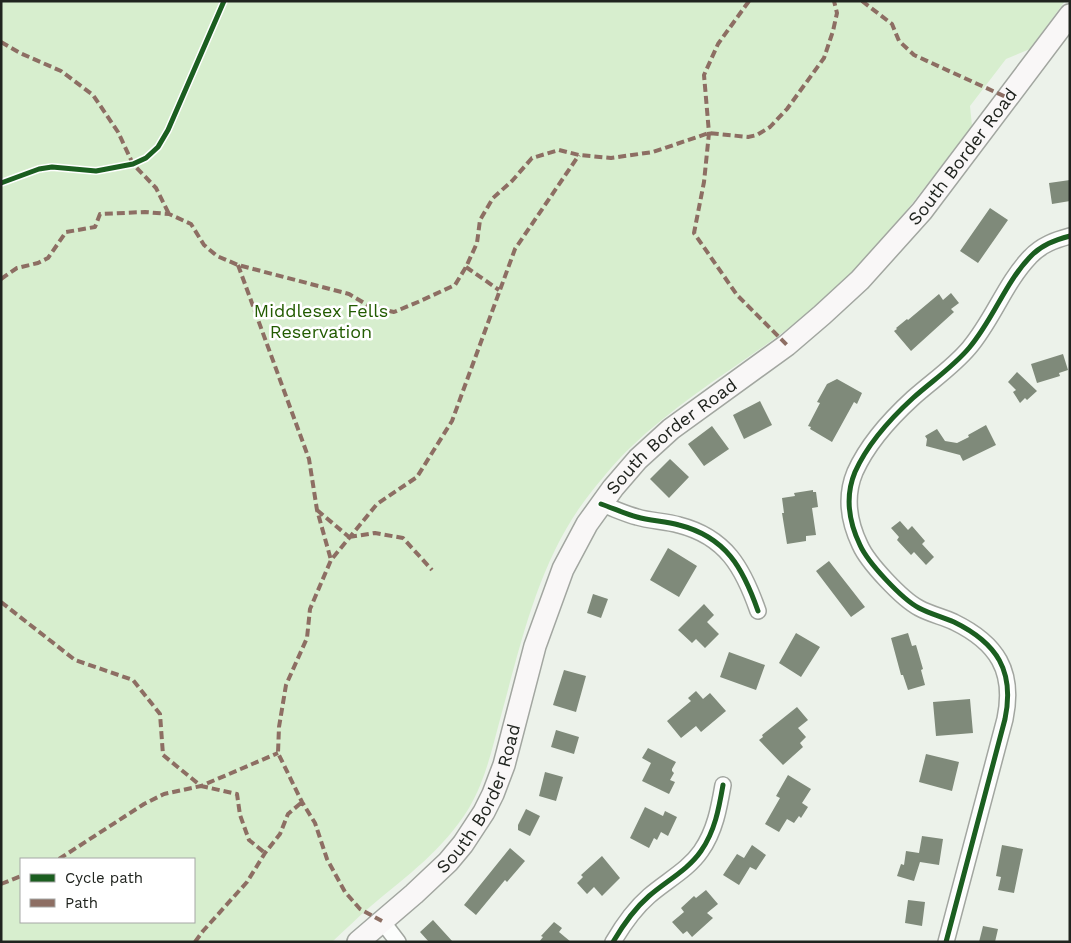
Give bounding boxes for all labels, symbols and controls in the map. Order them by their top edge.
street label: South Border Road [903,84,1021,229]
park label: Middlesex Fells Reservation [254,300,388,342]
street label: South Border Road [601,374,741,498]
street label: South Border Road [432,722,524,877]
legend [20,858,195,923]
text: Cycle path [65,869,143,887]
text: Path [65,894,98,912]

